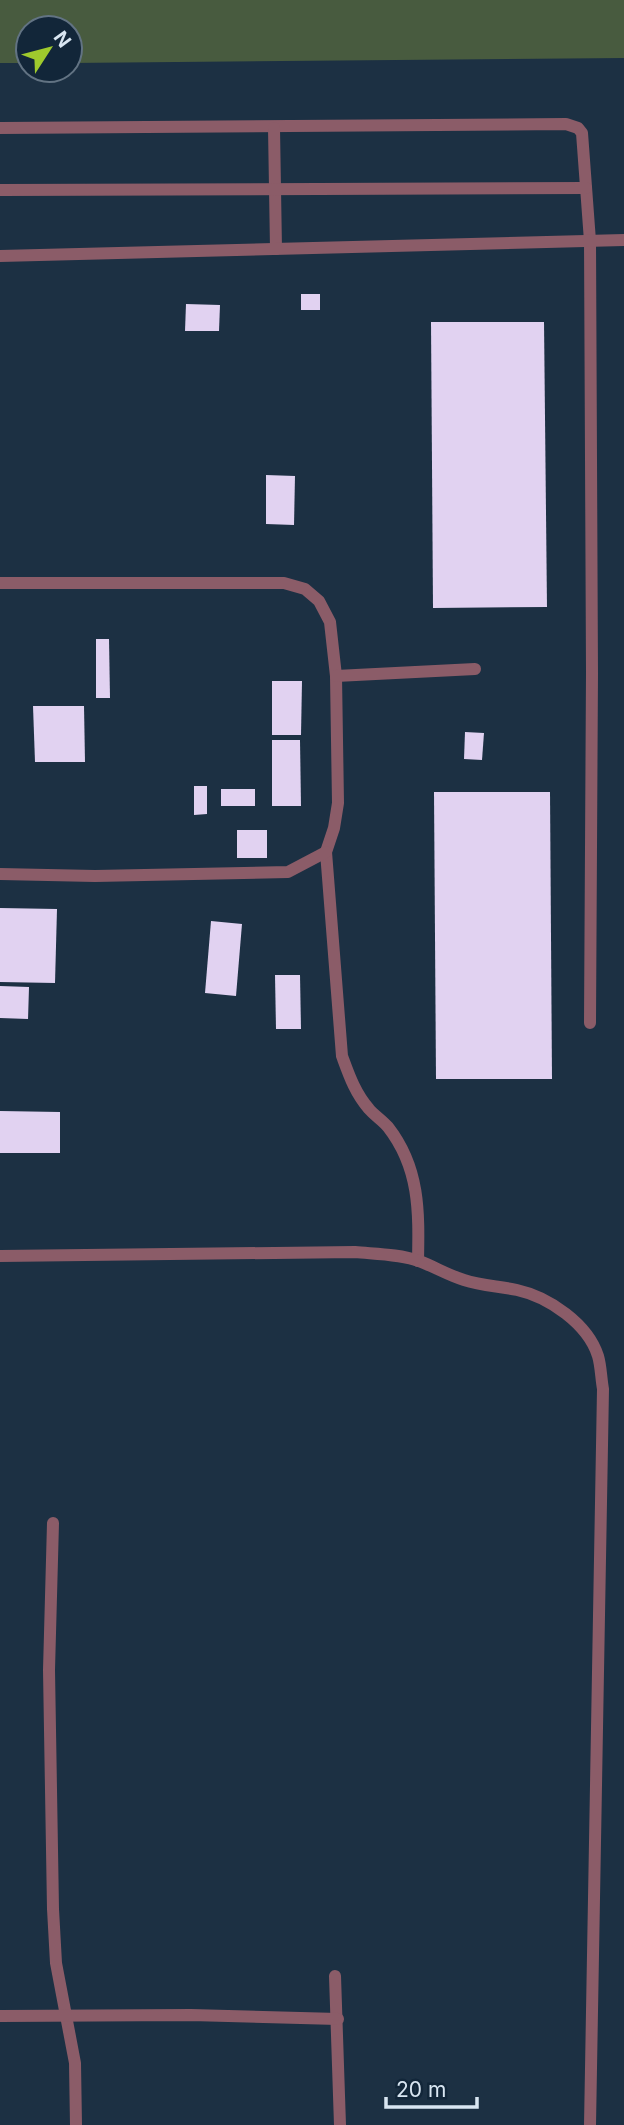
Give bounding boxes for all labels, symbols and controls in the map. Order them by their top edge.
north arrow [14,14,84,84]
text: N [49,27,76,52]
scale bar [386,2066,477,2110]
text: 20 m [396,2077,446,2102]

